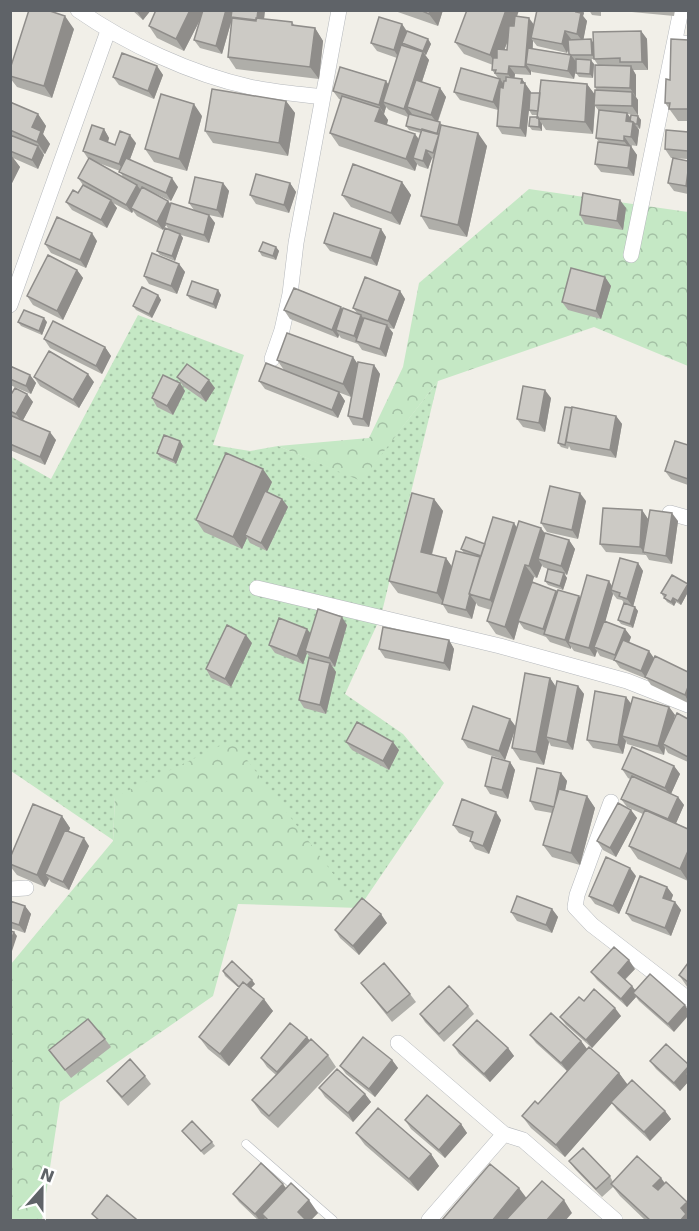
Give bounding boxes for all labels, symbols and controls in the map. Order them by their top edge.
north arrow [12,1159,72,1219]
text: N [38,1164,57,1187]

